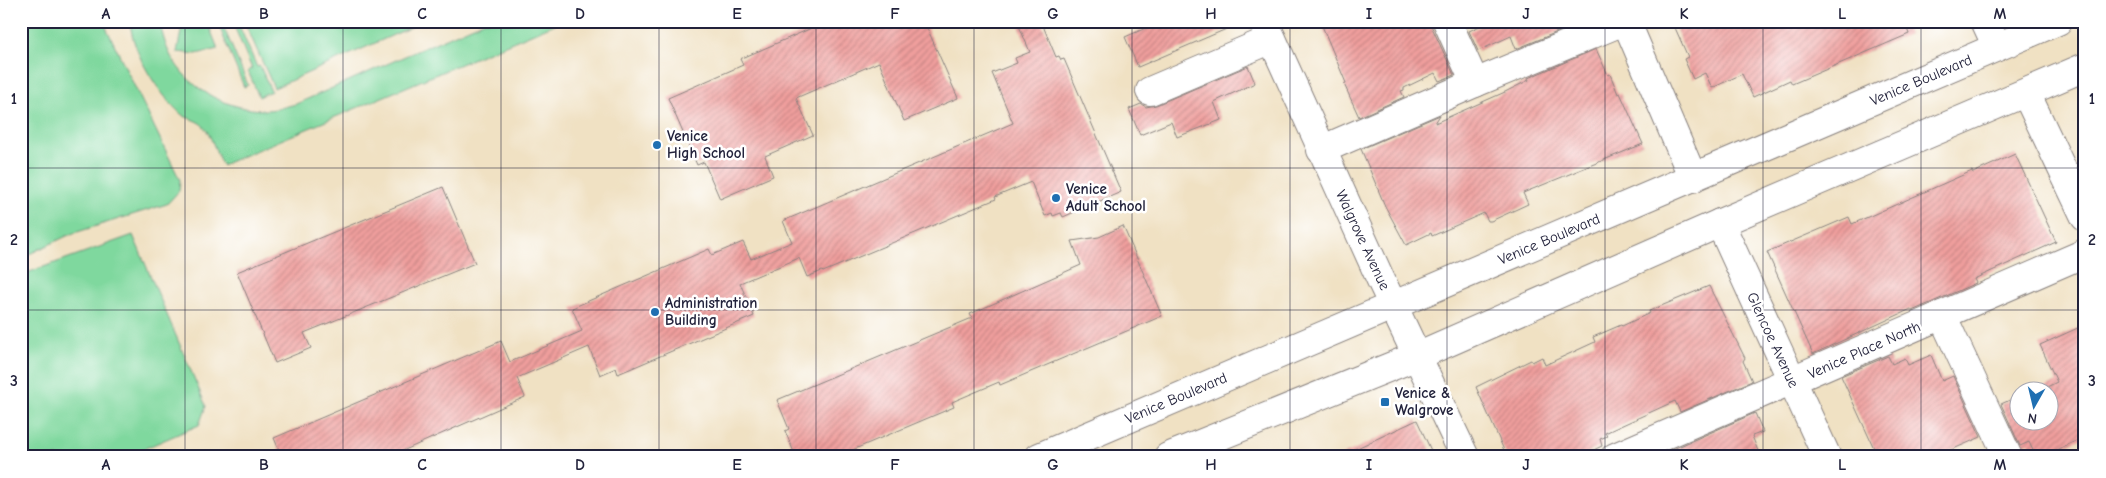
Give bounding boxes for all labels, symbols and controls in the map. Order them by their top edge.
text: A [102,5,111,23]
text: B [259,5,269,23]
text: C [417,5,427,23]
text: D [575,5,585,23]
text: E [732,5,742,23]
text: F [890,5,900,23]
text: G [1047,5,1059,23]
text: H [1205,5,1217,23]
text: I [1366,5,1372,23]
text: J [1522,5,1530,23]
text: K [1679,5,1689,23]
text: L [1838,5,1846,23]
text: M [1994,5,2007,23]
street label: Venice Boulevard [1867,50,1975,110]
text: 1 [11,90,17,108]
text: 1 [2089,90,2095,108]
place label: Venice High School [667,127,745,162]
marker: Venice High School [651,139,663,151]
place label: Venice Adult School [1066,180,1146,215]
street label: Walgrove Avenue [1332,187,1394,293]
marker: Venice Adult School [1050,192,1062,204]
street label: Venice Boulevard [1495,209,1603,269]
text: 2 [10,231,18,249]
text: 2 [2088,231,2096,249]
street label: Glencoe Avenue [1743,289,1803,391]
place label: Administration Building [665,294,757,329]
marker: Administration Building [649,306,661,318]
street label: Venice Place North [1805,317,1923,383]
street label: Venice Boulevard [1122,368,1230,428]
text: 3 [10,372,18,390]
text: 3 [2088,372,2096,390]
north arrow [2008,380,2058,430]
place label: Venice & Walgrove [1395,384,1453,419]
marker: Venice & Walgrove [1379,396,1391,408]
text: N [2027,409,2038,427]
text: A [102,456,111,474]
text: B [259,456,269,474]
text: C [417,456,427,474]
text: D [575,456,585,474]
text: E [732,456,742,474]
text: F [890,456,900,474]
text: G [1047,456,1059,474]
text: H [1205,456,1217,474]
text: I [1366,456,1372,474]
text: J [1522,456,1530,474]
text: K [1679,456,1689,474]
text: L [1838,456,1846,474]
text: M [1994,456,2007,474]

